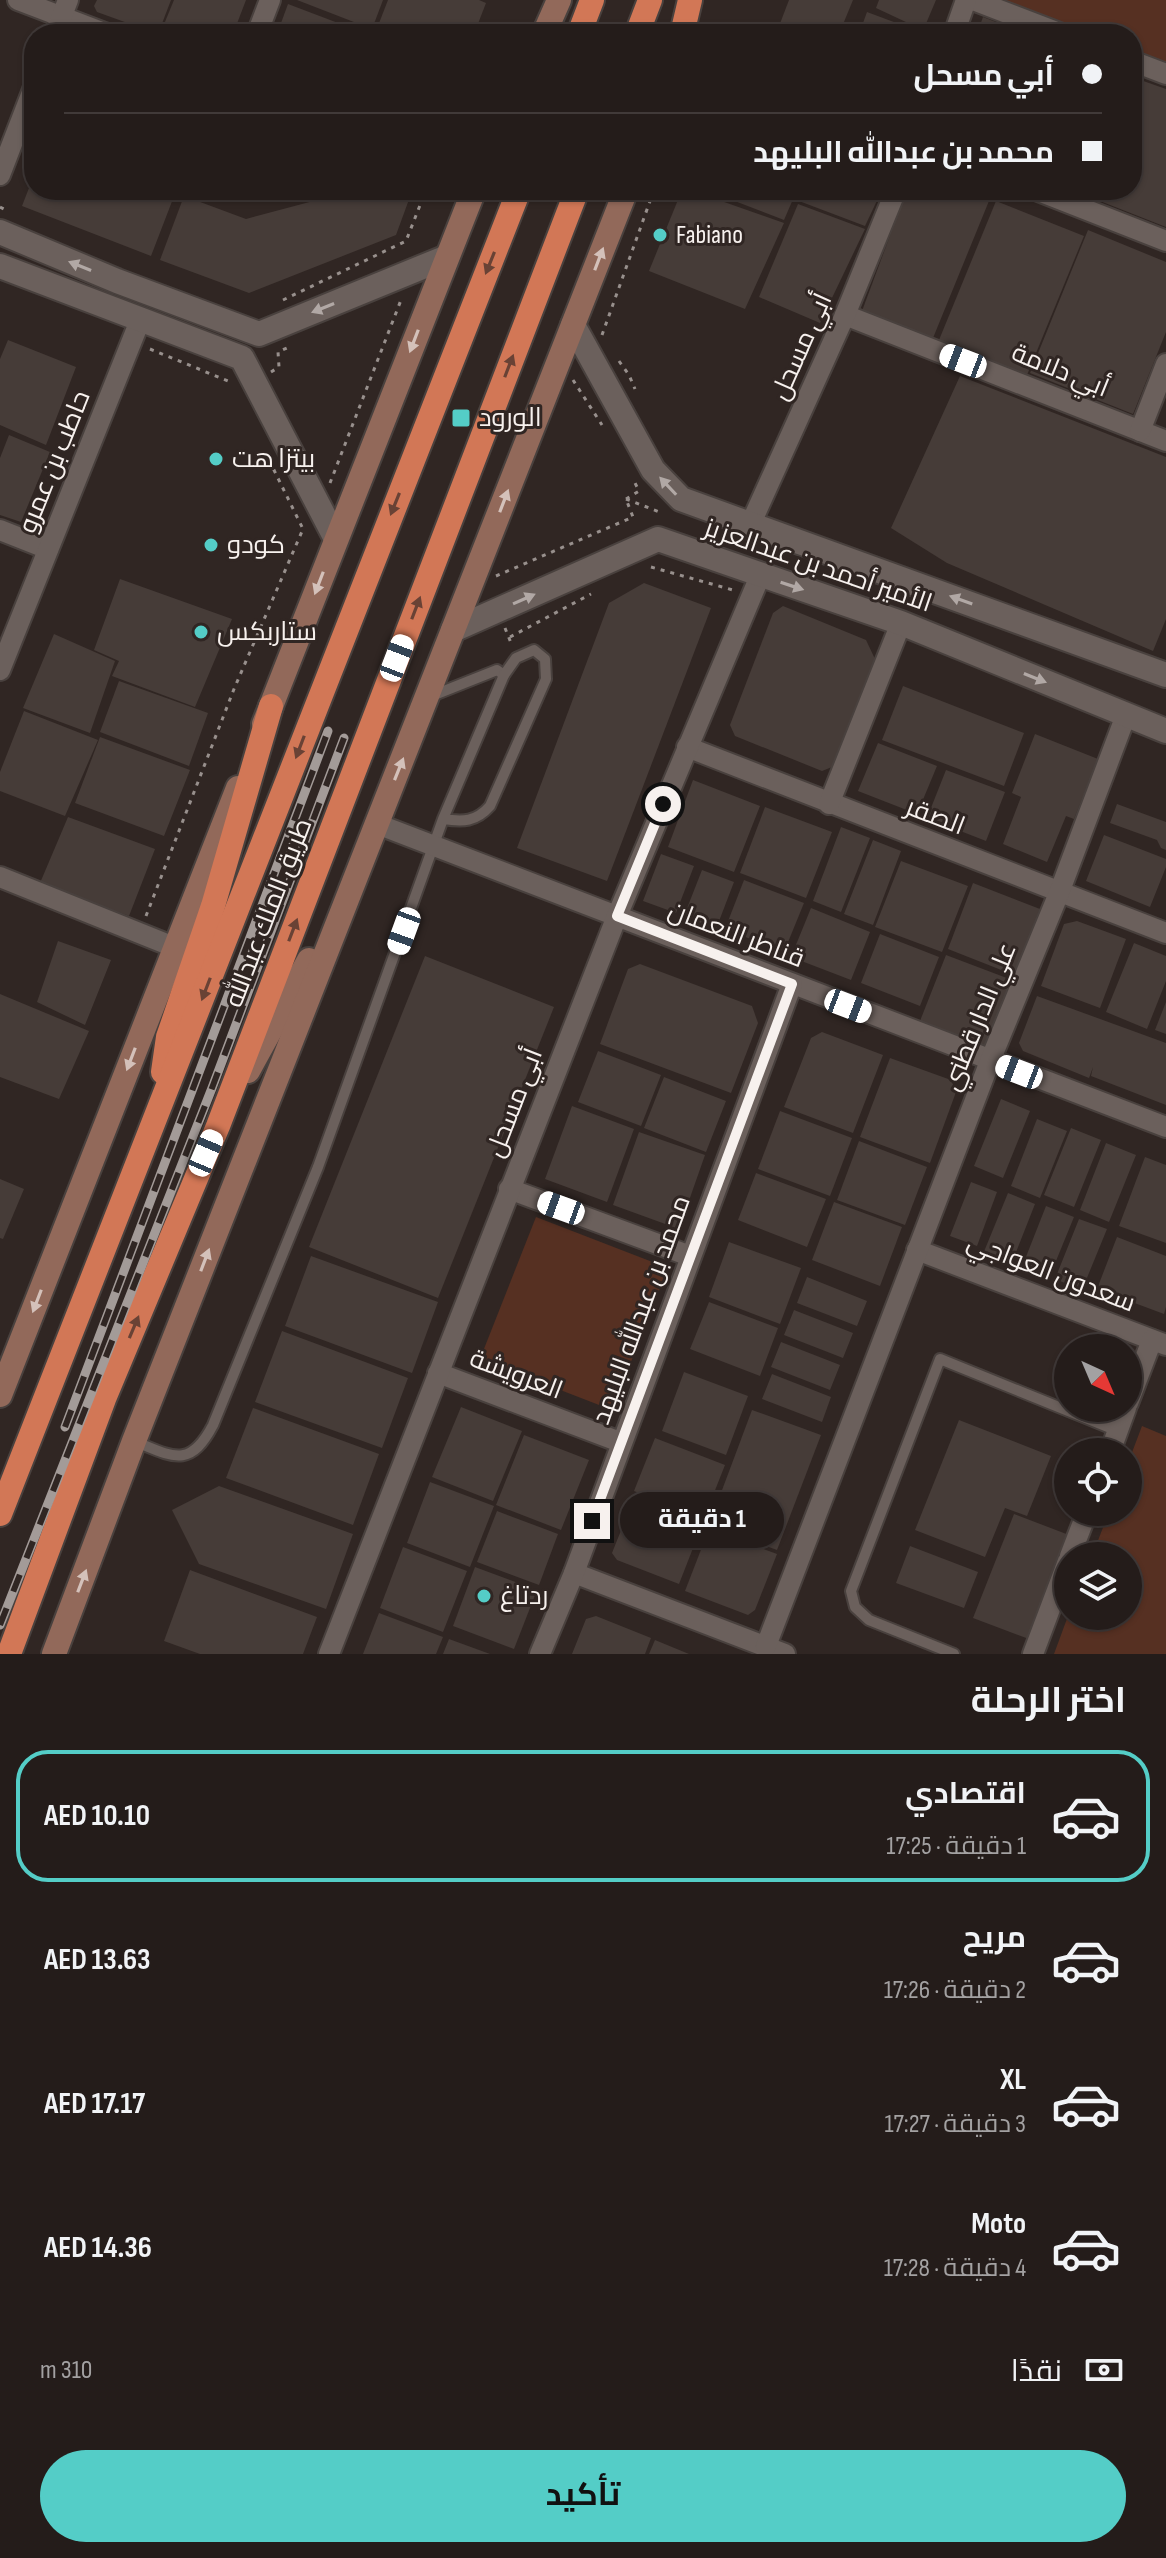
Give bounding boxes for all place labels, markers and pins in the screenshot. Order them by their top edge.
place label: Fabiano [676,220,743,251]
marker: Fabiano [651,226,669,244]
place label: الورود [479,403,542,434]
marker: الورود [450,407,472,429]
place label: بيتزا هت [232,444,315,475]
marker: بيتزا هت [207,450,225,468]
place label: كودو [227,530,285,561]
marker: كودو [202,536,220,554]
place label: ستاربكس [217,617,317,648]
marker: ستاربكس [192,623,210,641]
place label: ردتاغ [500,1581,548,1612]
marker: ردتاغ [475,1587,493,1605]

